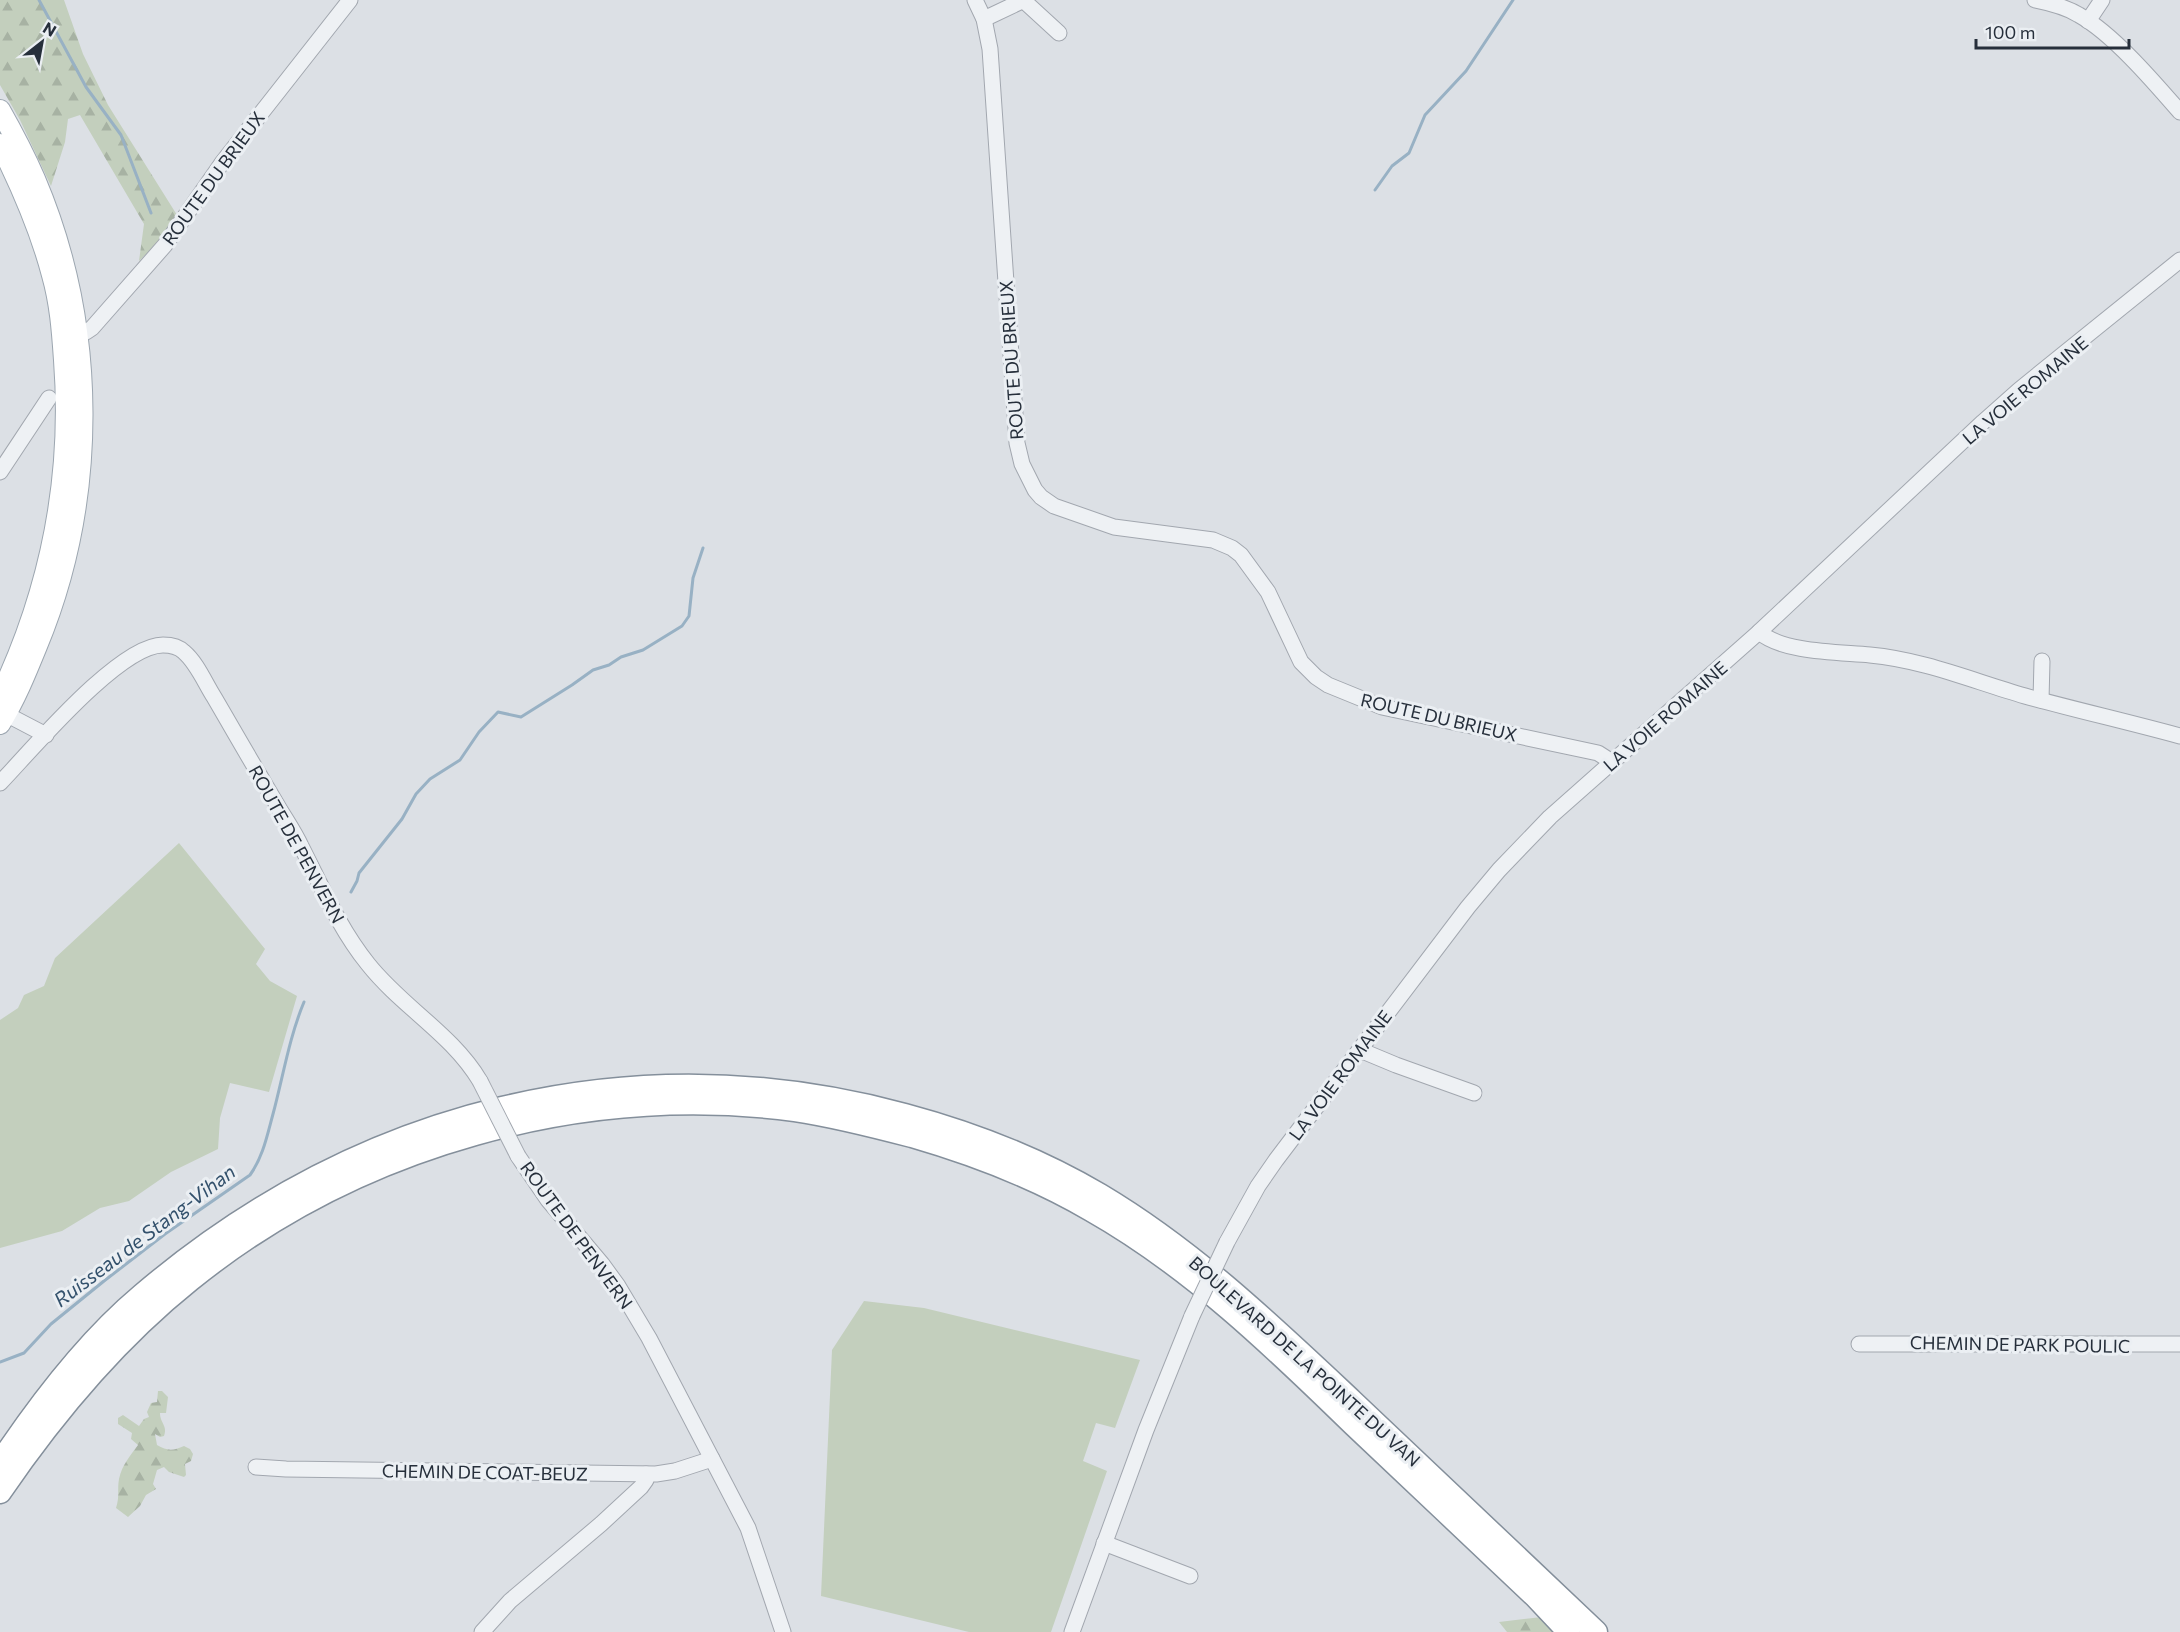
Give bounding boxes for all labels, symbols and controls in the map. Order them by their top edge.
north arrow [12,12,72,72]
scale bar [1976,12,2129,50]
text: N [40,17,60,40]
text: 100 m [1985,21,2035,43]
street label: ROUTE DU BRIEUX [157,107,269,249]
street label: ROUTE DU BRIEUX [994,279,1028,441]
street label: LA VOIE ROMAINE [1958,331,2092,449]
street label: LA VOIE ROMAINE [1598,656,1732,776]
street label: ROUTE DU BRIEUX [1359,688,1519,746]
street label: ROUTE DE PENVERN [244,761,350,927]
street label: LA VOIE ROMAINE [1284,1006,1396,1144]
street label: ROUTE DE PENVERN [516,1157,638,1313]
water label: Ruisseau de Stang-Vihan [48,1159,240,1311]
street label: BOULEVARD DE LA POINTE DU VAN [1185,1251,1425,1471]
street label: CHEMIN DE PARK POULIC [1910,1331,2130,1357]
street label: CHEMIN DE COAT-BEUZ [382,1459,588,1485]

